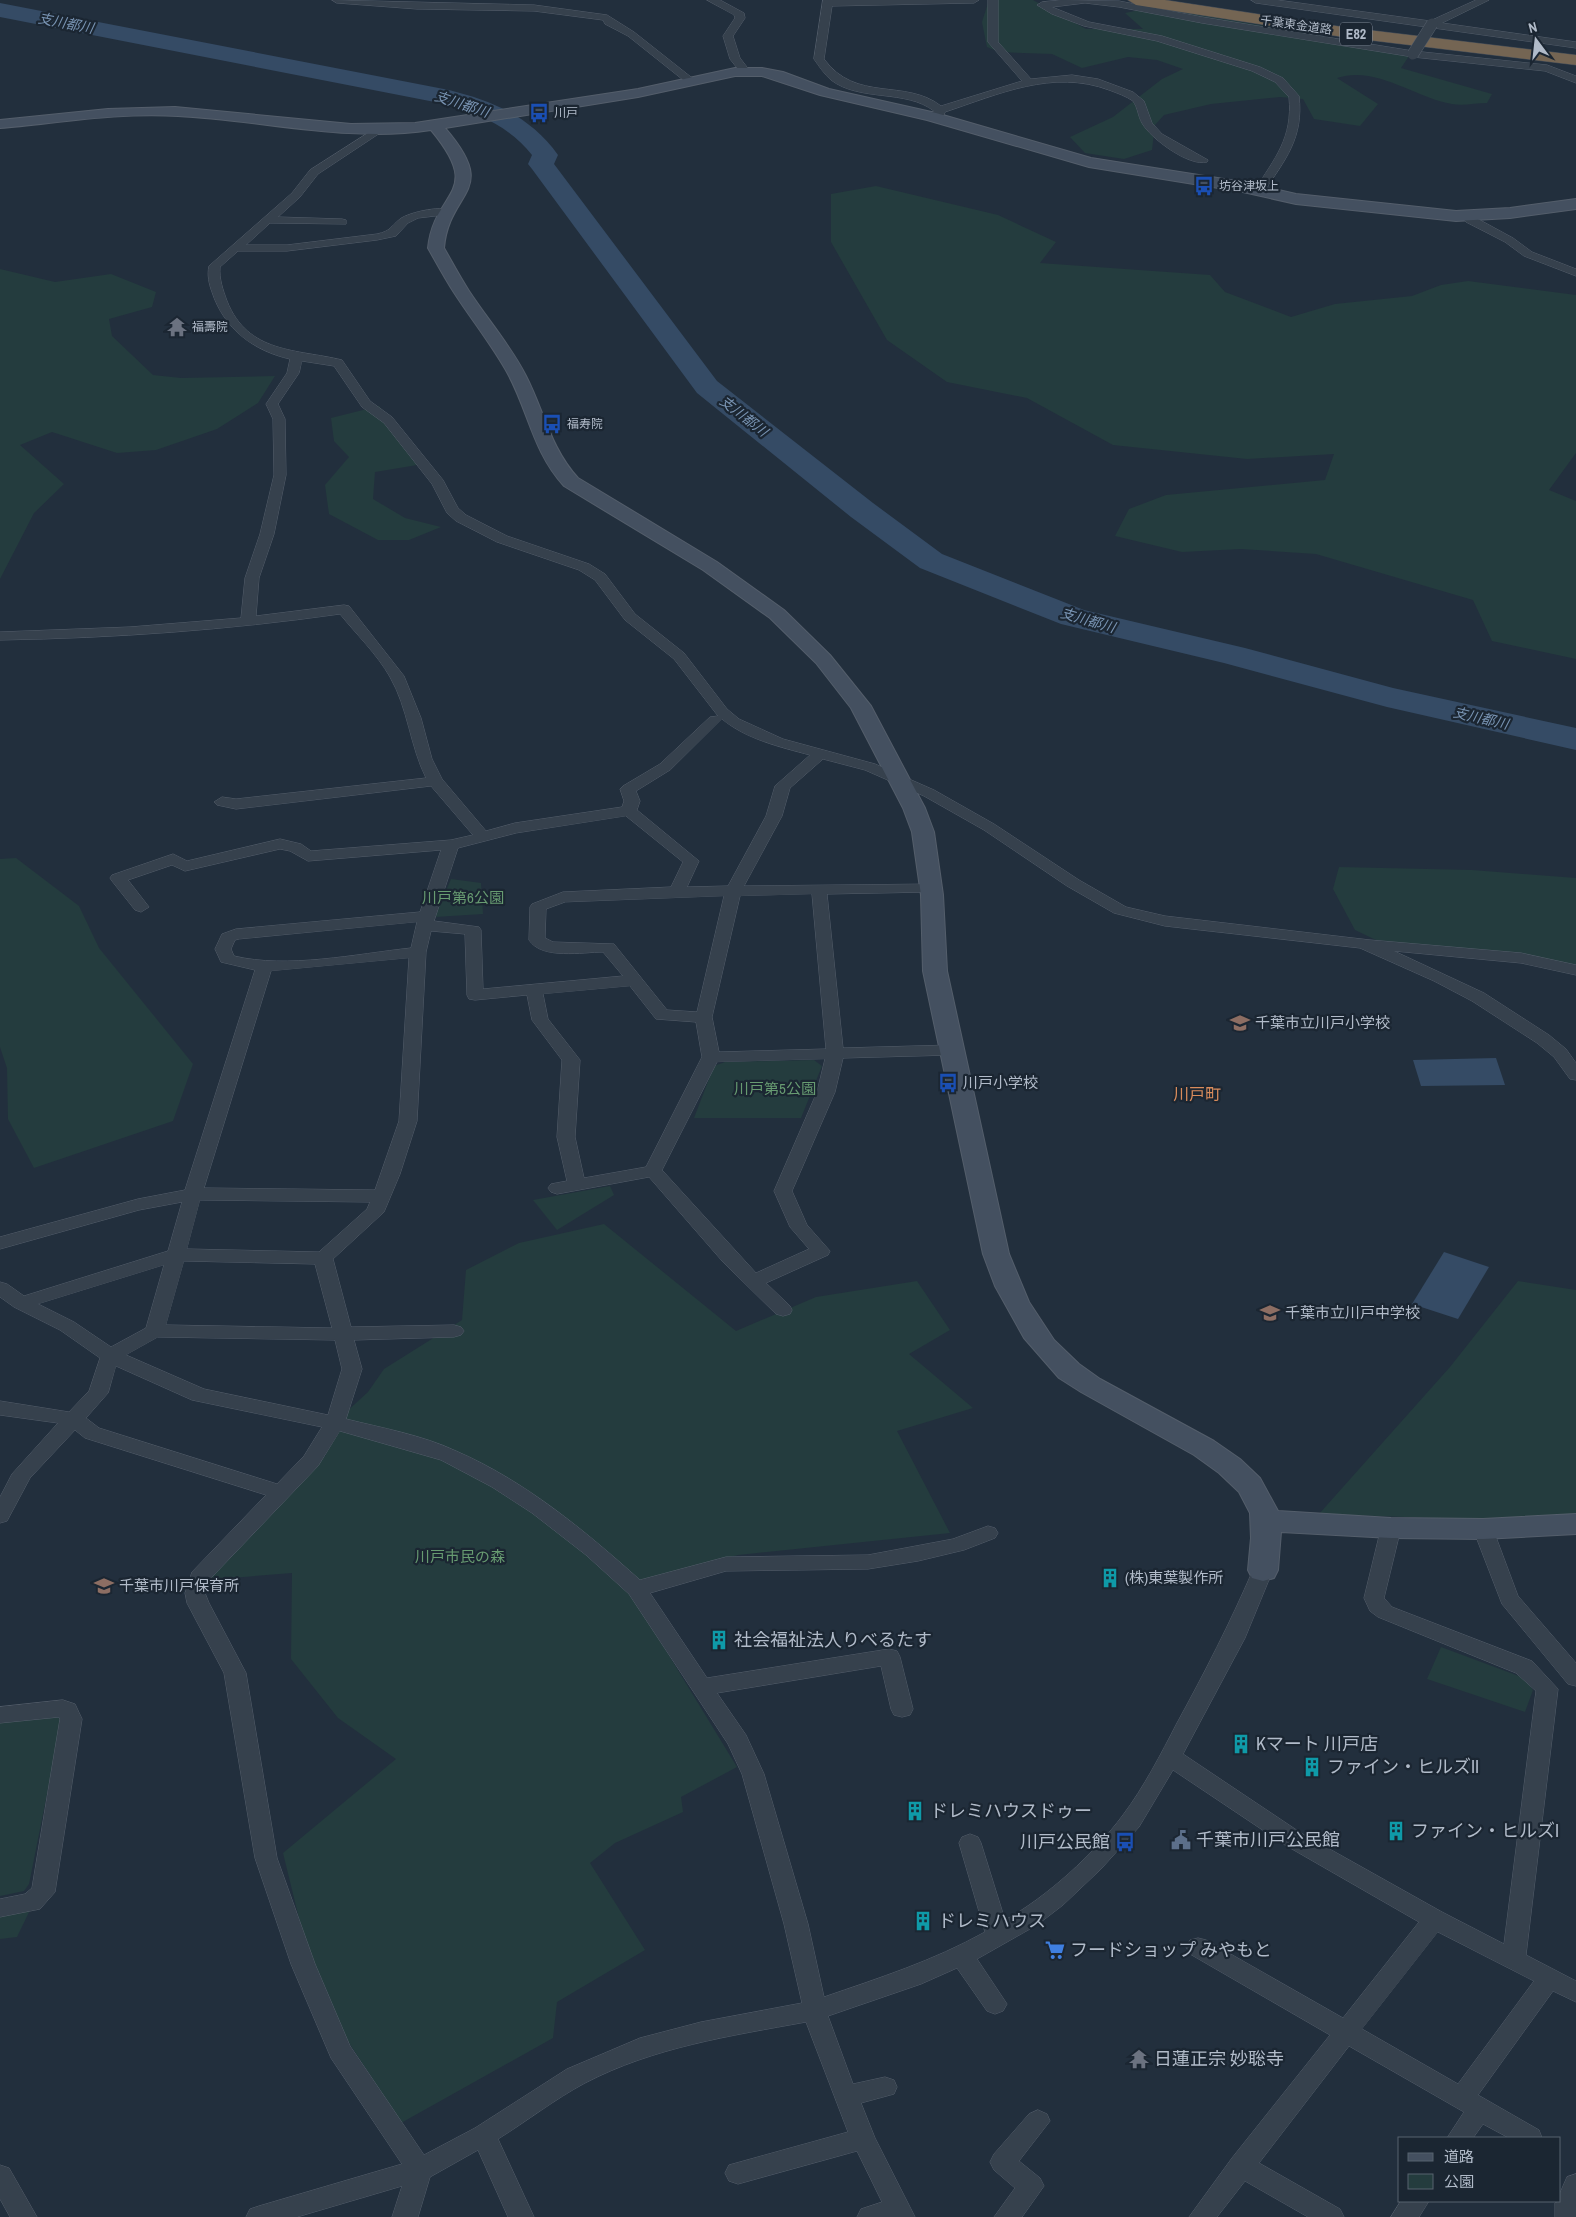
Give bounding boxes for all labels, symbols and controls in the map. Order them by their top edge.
water label: 支川都川 [37,9,97,38]
street label: 千葉東金道路 [1259,12,1333,38]
north arrow [1511,15,1561,65]
text: N [1526,18,1539,37]
road number: E82 [1340,22,1372,46]
water label: 支川都川 [433,87,493,122]
bus stop icon: 川戸 [528,102,550,124]
place label: 川戸 [554,105,578,121]
bus stop icon: 坊谷津坂上 [1193,175,1215,197]
place label: 坊谷津坂上 [1219,178,1279,194]
temple icon: 福壽院 [166,316,188,338]
place label: 福壽院 [192,319,228,335]
water label: 支川都川 [716,392,773,442]
bus stop icon: 福寿院 [541,413,563,435]
place label: 福寿院 [567,416,603,432]
water label: 支川都川 [1059,604,1119,637]
water label: 支川都川 [1452,703,1512,734]
park label: 川戸第6公園 [422,887,504,908]
school or university icon: 千葉市立川戸小学校 [1229,1012,1251,1034]
place label: 千葉市立川戸小学校 [1255,1012,1390,1033]
bus stop icon: 川戸小学校 [937,1072,959,1094]
place label: 川戸小学校 [963,1072,1038,1093]
park label: 川戸第5公園 [734,1078,816,1099]
district label: 川戸町 [1173,1083,1221,1105]
school or university icon: 千葉市立川戸中学校 [1259,1302,1281,1324]
place label: 千葉市立川戸中学校 [1285,1302,1420,1323]
park label: 川戸市民の森 [415,1546,505,1567]
building icon: (株)東葉製作所 [1099,1567,1121,1589]
place label: (株)東葉製作所 [1125,1567,1223,1588]
school or university icon: 千葉市川戸保育所 [93,1575,115,1597]
place label: 千葉市川戸保育所 [119,1575,239,1596]
place label: 社会福祉法人りべるたす [734,1627,932,1652]
building icon: 社会福祉法人りべるたす [708,1629,730,1651]
place label: Kマート 川戸店 [1256,1731,1378,1756]
building icon: Kマート 川戸店 [1230,1733,1252,1755]
place label: ファイン・ヒルズII [1327,1754,1479,1779]
building icon: ファイン・ヒルズII [1301,1756,1323,1778]
place label: ドレミハウスドゥー [930,1798,1092,1823]
building icon: ドレミハウスドゥー [904,1800,926,1822]
place label: ファイン・ヒルズI [1411,1818,1559,1843]
building icon: ファイン・ヒルズI [1385,1820,1407,1842]
place label: 千葉市川戸公民館 [1196,1827,1340,1852]
place label: 川戸公民館 [1020,1829,1110,1854]
public building icon: 千葉市川戸公民館 [1170,1829,1192,1851]
bus stop icon: 川戸公民館 [1114,1831,1136,1853]
place label: ドレミハウス [938,1908,1046,1933]
building icon: ドレミハウス [912,1910,934,1932]
place label: フードショップ みやもと [1070,1937,1272,1962]
supermarket icon: フードショップ みやもと [1044,1939,1066,1961]
place label: 日蓮正宗 妙聡寺 [1154,2046,1284,2071]
temple icon: 日蓮正宗 妙聡寺 [1128,2048,1150,2070]
legend [1398,2137,1561,2202]
text: 道路 [1444,2146,1474,2167]
text: 公園 [1444,2171,1474,2192]

